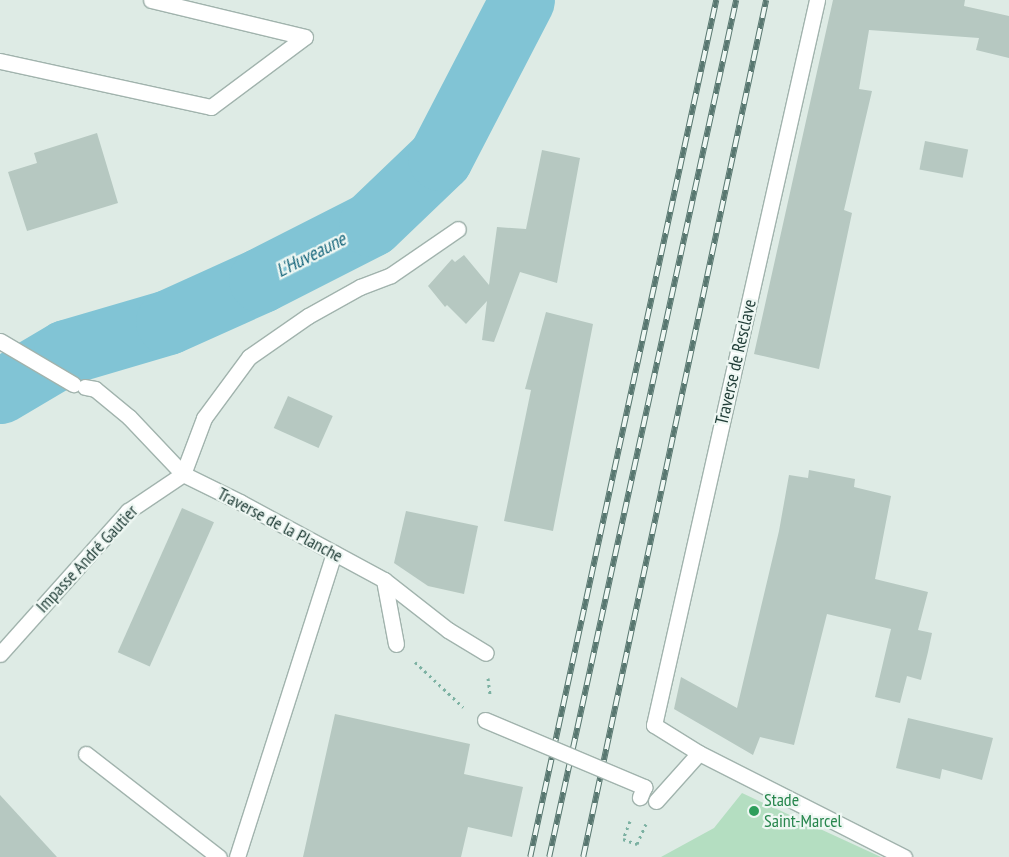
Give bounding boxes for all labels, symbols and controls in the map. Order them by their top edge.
water label: L'Huveaune [272,228,350,282]
street label: Traverse de Resclave [711,297,761,427]
street label: Traverse de la Planche [214,483,346,567]
street label: Impasse André Gautier [31,500,143,618]
place label: Stade Saint-Marcel [764,790,842,832]
marker: Stade Saint-Marcel [748,805,760,817]

